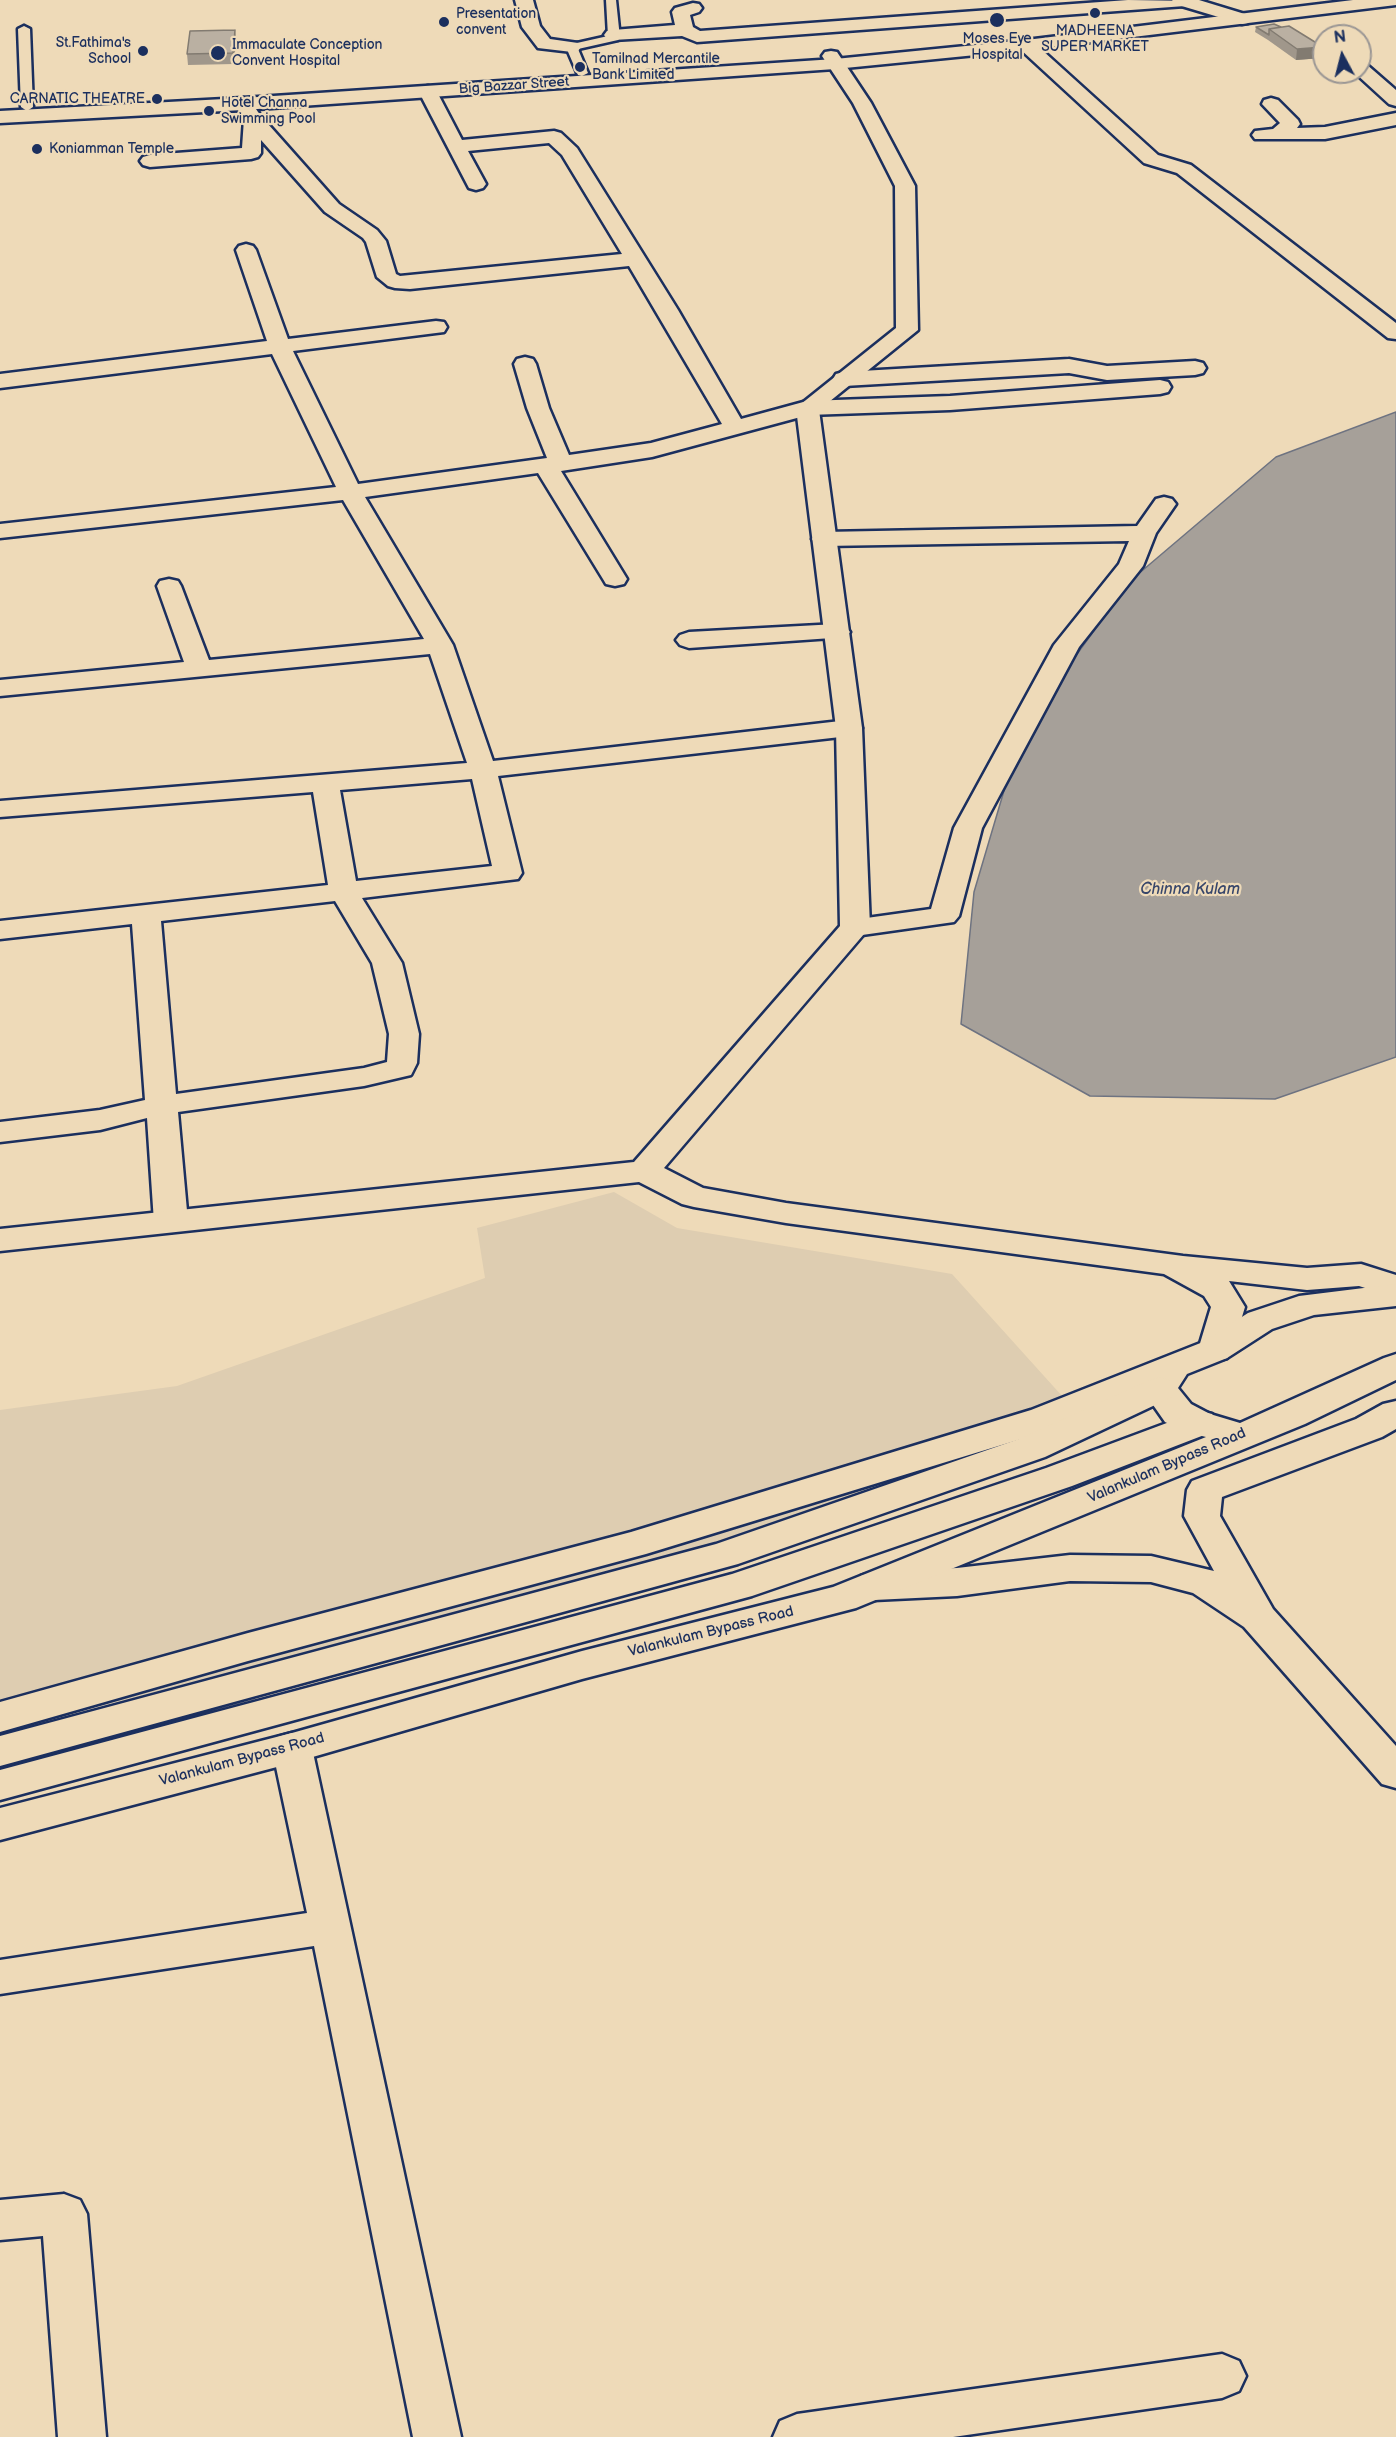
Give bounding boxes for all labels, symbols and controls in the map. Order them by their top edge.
place label: Presentation convent [456,6,536,38]
marker: MADHEENA SUPER MARKET [1088,6,1102,20]
marker: Moses Eye Hospital [988,11,1006,29]
marker: Presentation convent [437,15,451,29]
place label: MADHEENA SUPER MARKET [1041,23,1149,56]
north arrow [1312,24,1372,84]
text: N [1333,27,1347,48]
place label: Moses Eye Hospital [963,31,1031,63]
place label: St.Fathima's School [56,35,131,68]
place label: Immaculate Conception Convent Hospital [232,37,382,70]
marker: St.Fathima's School [136,44,150,58]
marker: Immaculate Conception Convent Hospital [209,44,227,62]
place label: Tamilnad Mercantile Bank Limited [592,51,720,84]
marker: Tamilnad Mercantile Bank Limited [573,60,587,74]
street label: Big Bazzar Street [458,74,570,98]
place label: CARNATIC THEATRE [10,91,145,107]
marker: CARNATIC THEATRE [150,92,164,106]
place label: Hotel Channa Swimming Pool [221,95,316,128]
marker: Hotel Channa Swimming Pool [202,104,216,118]
place label: Koniamman Temple [49,141,174,157]
marker: Koniamman Temple [30,142,44,156]
water label: Chinna Kulam [1140,880,1240,900]
street label: Valankulam Bypass Road [1085,1425,1249,1507]
street label: Valankulam Bypass Road [626,1603,796,1661]
street label: Valankulam Bypass Road [158,1729,326,1791]

